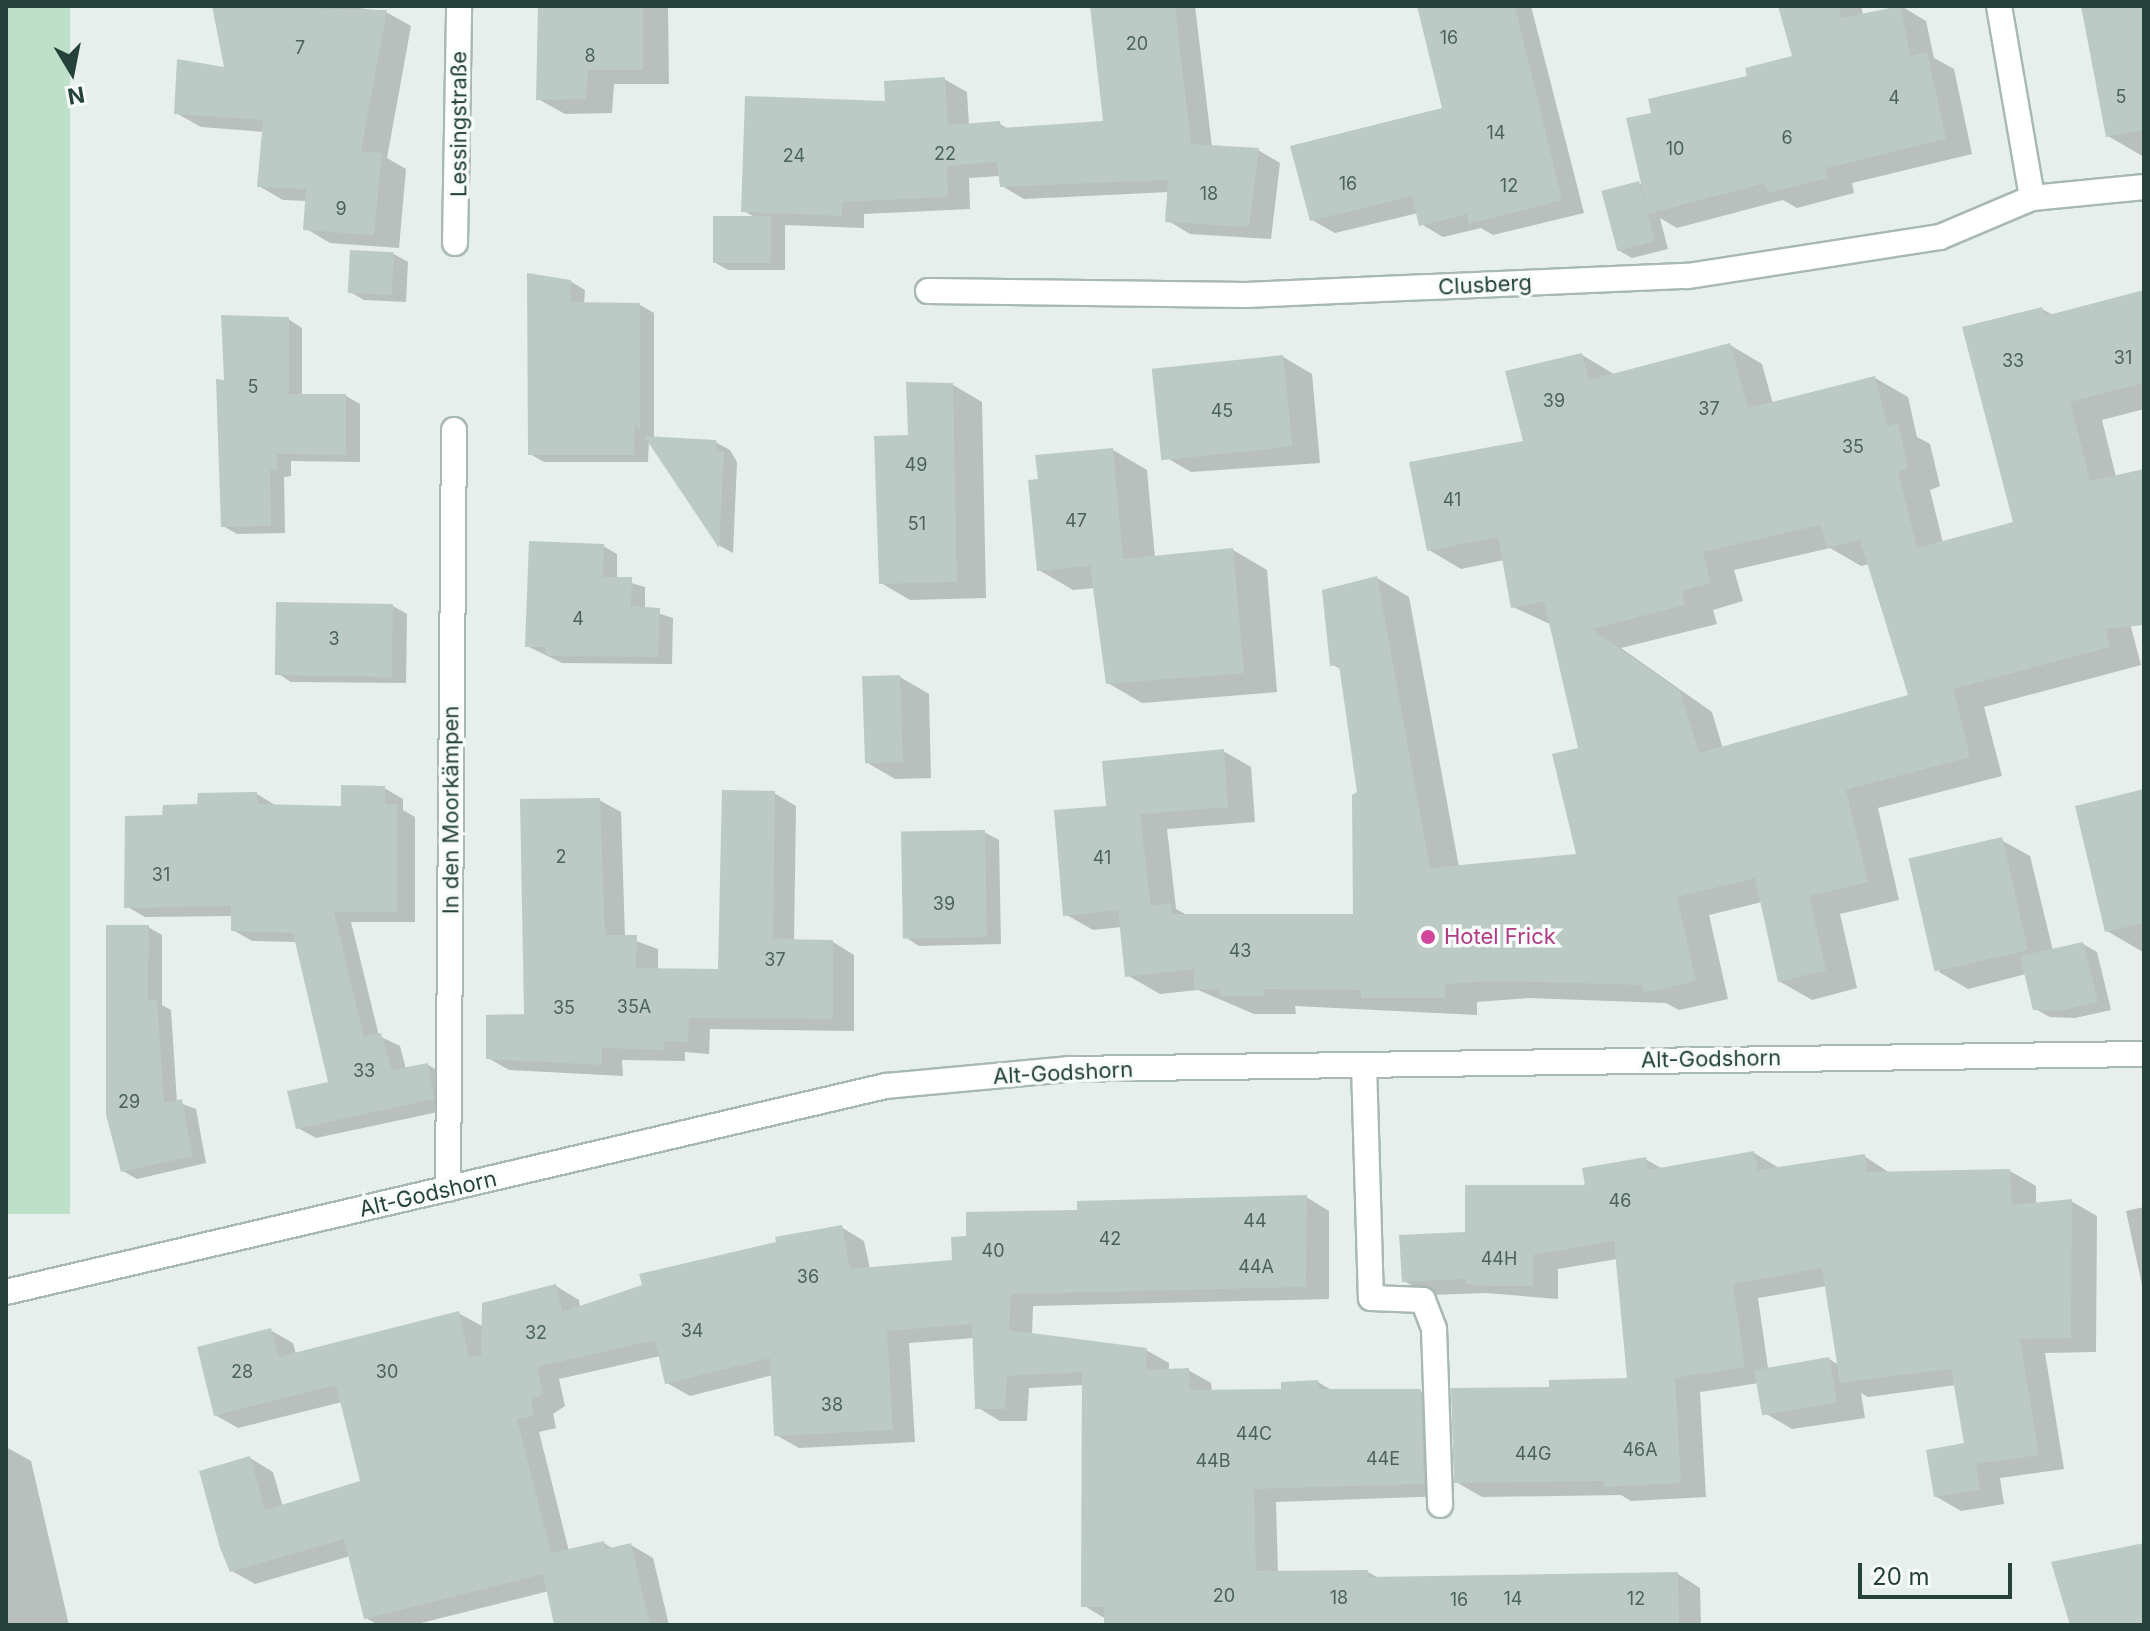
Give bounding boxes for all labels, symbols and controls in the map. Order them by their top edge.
house number: 16 [1440,27,1458,49]
north arrow [32,32,112,112]
house number: 20 [1126,33,1148,55]
house number: 7 [295,37,305,59]
house number: 8 [584,45,596,67]
street label: Lessingstraße [446,51,472,197]
text: N [66,81,87,110]
house number: 5 [2116,86,2126,108]
house number: 4 [1888,87,1900,109]
house number: 14 [1487,122,1505,144]
house number: 6 [1781,127,1793,149]
house number: 10 [1666,138,1684,160]
house number: 22 [934,143,956,165]
house number: 24 [783,145,805,167]
house number: 16 [1339,173,1357,195]
house number: 12 [1500,175,1518,197]
house number: 18 [1200,183,1218,205]
house number: 9 [335,198,347,220]
street label: Clusberg [1438,269,1532,301]
house number: 31 [2114,347,2132,369]
house number: 33 [2002,350,2024,372]
house number: 5 [248,376,258,398]
house number: 39 [1543,390,1565,412]
house number: 37 [1698,398,1720,420]
house number: 45 [1211,400,1233,422]
house number: 35 [1842,436,1864,458]
house number: 49 [905,454,927,476]
house number: 41 [1443,489,1461,511]
house number: 47 [1065,510,1087,532]
house number: 51 [908,513,926,535]
house number: 4 [572,608,584,630]
house number: 3 [328,628,340,650]
street label: In den Moorkämpen [438,706,464,914]
house number: 2 [556,846,566,868]
house number: 41 [1093,847,1111,869]
house number: 31 [152,864,170,886]
house number: 39 [933,893,955,915]
place label: Hotel Frick [1444,924,1556,950]
marker: Hotel Frick [1419,928,1437,946]
house number: 43 [1229,940,1251,962]
house number: 37 [764,949,786,971]
house number: 35A [617,996,651,1018]
house number: 35 [553,997,575,1019]
street label: Alt-Godshorn [1641,1045,1781,1073]
street label: Alt-Godshorn [992,1056,1134,1090]
house number: 33 [353,1060,375,1082]
house number: 29 [118,1091,140,1113]
street label: Alt-Godshorn [357,1165,499,1223]
house number: 46 [1609,1190,1631,1212]
house number: 44 [1243,1210,1267,1232]
house number: 42 [1099,1228,1121,1250]
house number: 40 [982,1240,1004,1262]
house number: 44H [1481,1248,1517,1270]
house number: 44A [1238,1256,1274,1278]
house number: 36 [797,1266,819,1288]
house number: 34 [681,1320,703,1342]
house number: 32 [525,1322,547,1344]
house number: 28 [231,1361,253,1383]
house number: 30 [376,1361,398,1383]
house number: 38 [821,1394,843,1416]
house number: 44C [1236,1423,1272,1445]
house number: 46A [1622,1439,1658,1461]
house number: 44G [1515,1443,1551,1465]
house number: 44E [1366,1448,1400,1470]
house number: 44B [1195,1450,1231,1472]
scale bar [1862,1547,2016,1597]
text: 20 m [1872,1562,1930,1591]
house number: 20 [1213,1585,1235,1607]
house number: 18 [1330,1587,1348,1609]
house number: 14 [1504,1588,1522,1610]
house number: 12 [1627,1588,1645,1610]
house number: 16 [1450,1589,1468,1611]

